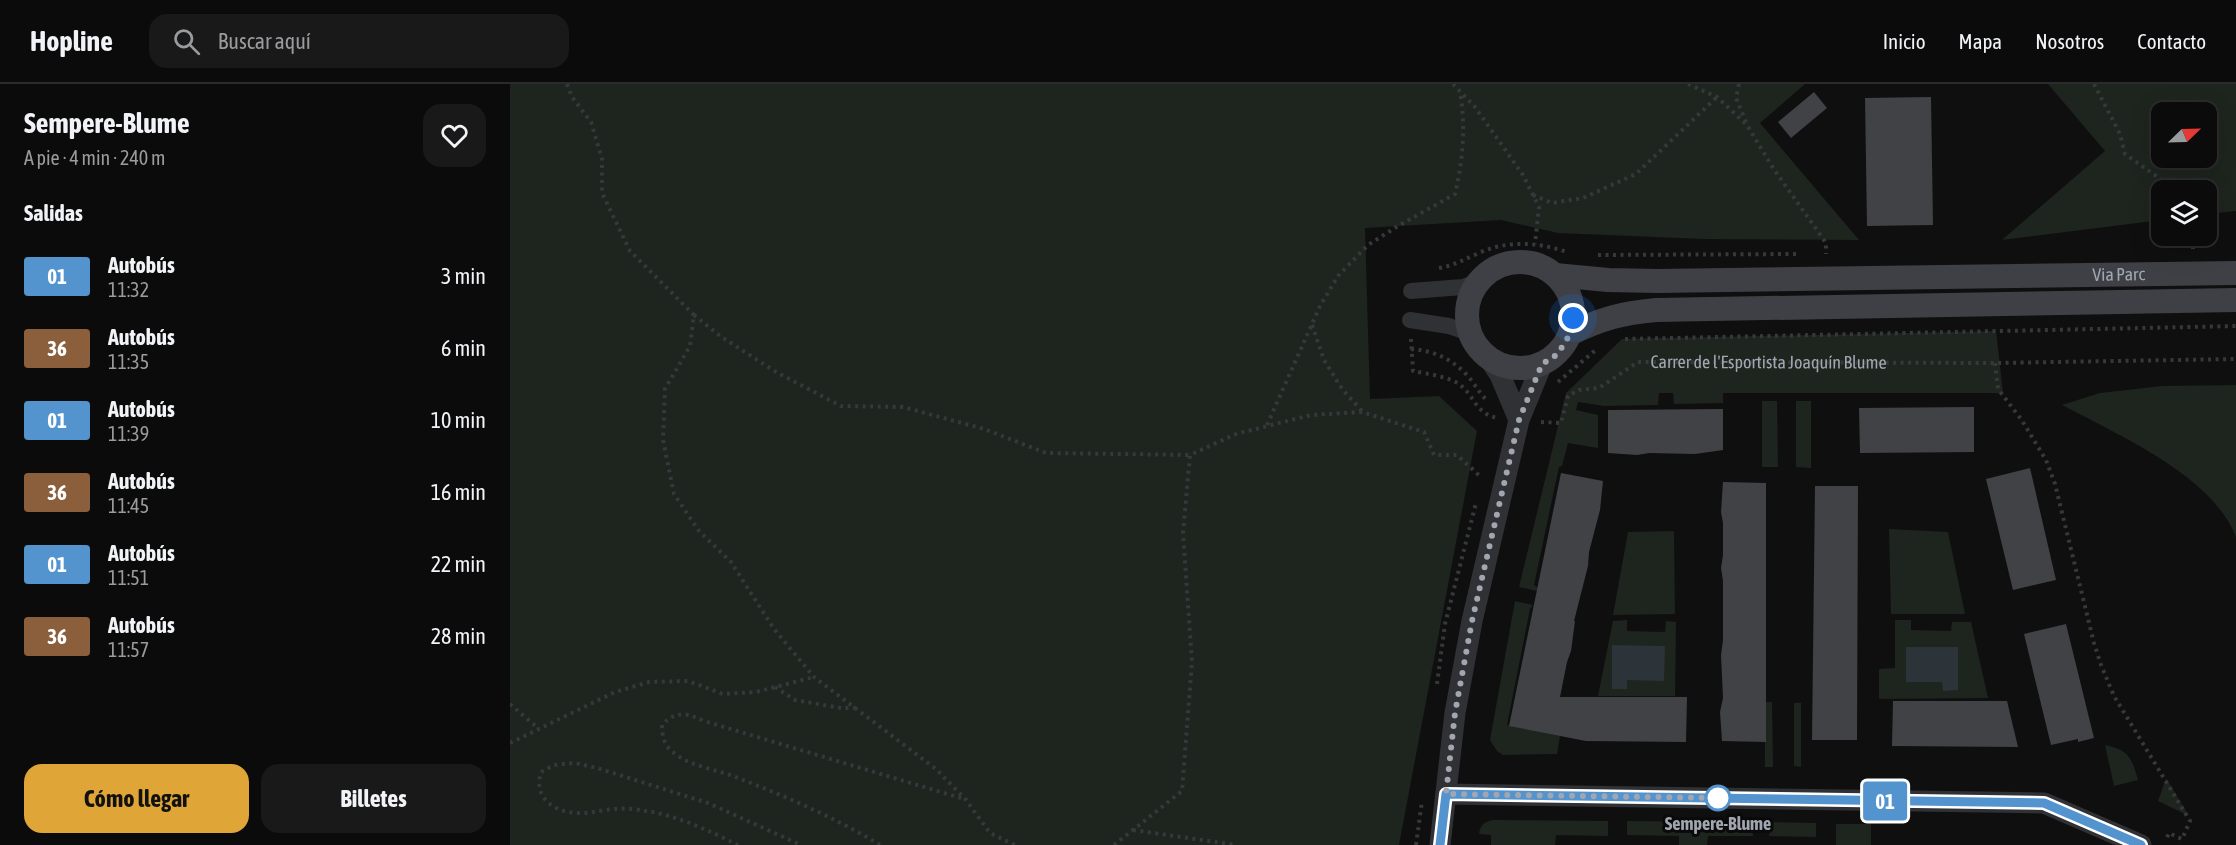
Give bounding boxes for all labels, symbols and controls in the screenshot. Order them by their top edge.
search box [149,14,569,68]
text: Hopline [30,25,113,57]
icon: search [170,25,203,58]
text: Buscar aquí [218,28,311,54]
text: Inicio [1883,29,1926,53]
text: Mapa [1959,29,2002,53]
text: Nosotros [2035,29,2104,53]
text: Contacto [2137,29,2206,53]
north arrow [2151,102,2217,168]
map controls [2151,102,2217,246]
button: heart [423,104,486,167]
text: Sempere-Blume [24,107,190,139]
text: A pie · 4 min · 240 m [24,146,165,169]
button: layers [2151,180,2217,246]
text: Salidas [24,200,83,226]
text: Autobús [108,252,175,278]
text: 3 min [441,263,486,289]
street label: Via Parc [2092,263,2145,285]
text: 01 [47,264,67,288]
text: 11:32 [108,278,149,301]
your location [1558,303,1588,333]
text: Autobús [108,324,175,350]
text: 6 min [441,335,486,361]
text: 36 [47,336,67,360]
text: 11:35 [108,350,149,373]
street label: Carrer de l'Esportista Joaquín Blume [1650,351,1887,373]
text: Autobús [108,396,175,422]
text: 10 min [431,407,486,433]
text: 01 [47,408,67,432]
text: 11:39 [108,422,149,445]
text: Autobús [108,468,175,494]
text: 16 min [431,479,486,505]
text: 36 [47,480,67,504]
text: 11:45 [108,494,149,517]
text: Autobús [108,540,175,566]
text: 22 min [431,551,486,577]
text: 01 [47,552,67,576]
text: 11:51 [108,566,149,589]
text: Autobús [108,612,175,638]
text: 28 min [431,623,486,649]
text: 36 [47,624,67,648]
text: 11:57 [108,638,149,661]
button: Cómo llegar [24,764,249,833]
button: Billetes [261,764,486,833]
line badge: 01 [1858,782,1912,820]
marker: Sempere-Blume [1705,785,1731,811]
text: 01 [1875,789,1895,813]
place label: Sempere-Blume [1665,813,1771,834]

